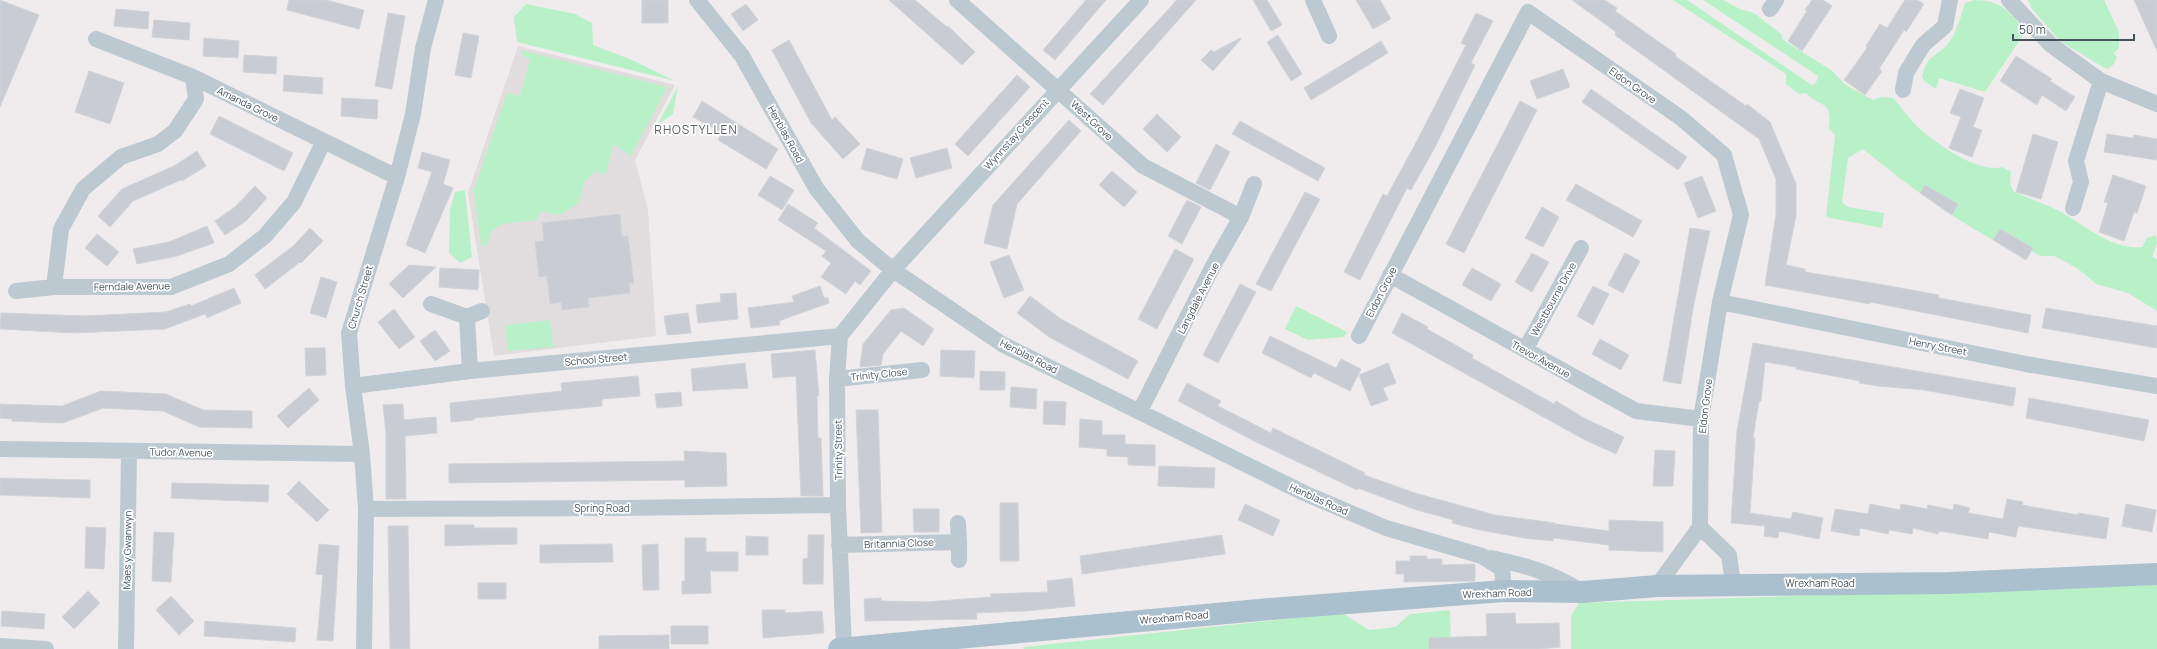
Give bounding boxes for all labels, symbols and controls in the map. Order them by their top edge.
scale bar [2013,16,2134,42]
text: 50 m [2019,21,2046,38]
street label: Eldon Grove [1607,64,1660,107]
street label: Amanda Grove [215,83,281,125]
street label: Wynnstay Crescent [980,95,1052,173]
street label: West Grove [1068,97,1116,143]
street label: Henblas Road [765,103,807,165]
district label: RHOSTYLLEN [654,121,738,138]
street label: Westbourne Drive [1527,259,1579,338]
street label: Langdale Avenue [1174,260,1222,336]
street label: Church Street [344,264,376,330]
street label: Eldon Grove [1362,264,1400,320]
street label: Ferndale Avenue [94,278,170,294]
street label: Henry Street [1908,334,1968,358]
street label: Henblas Road [998,335,1060,377]
street label: Trevor Avenue [1509,337,1573,381]
street label: School Street [564,349,628,369]
street label: Trinity Close [850,364,908,384]
street label: Eldon Grove [1695,378,1715,434]
street label: Trinity Street [830,420,846,480]
street label: Tudor Avenue [149,444,213,460]
street label: Henblas Road [1287,480,1351,518]
street label: Spring Road [574,501,630,515]
street label: Maes y Gwanwyn [119,510,135,590]
street label: Britannia Close [864,535,934,551]
street label: Wrexham Road [1785,576,1855,590]
street label: Wrexham Road [1462,585,1532,601]
street label: Wrexham Road [1139,607,1209,627]

